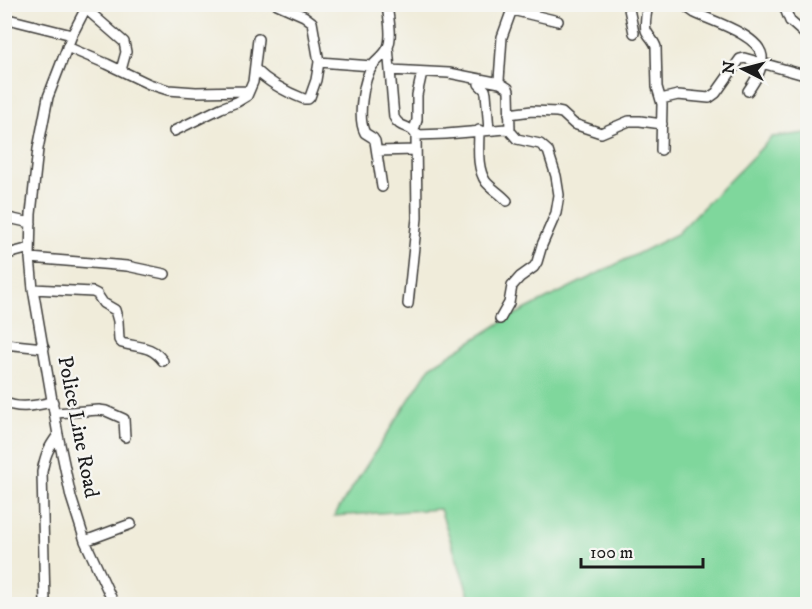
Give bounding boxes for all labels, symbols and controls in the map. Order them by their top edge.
north arrow [713,39,773,99]
text: N [718,60,740,75]
street label: Police Line Road [51,354,105,501]
scale bar [581,531,702,569]
text: 100 m [590,542,633,564]

